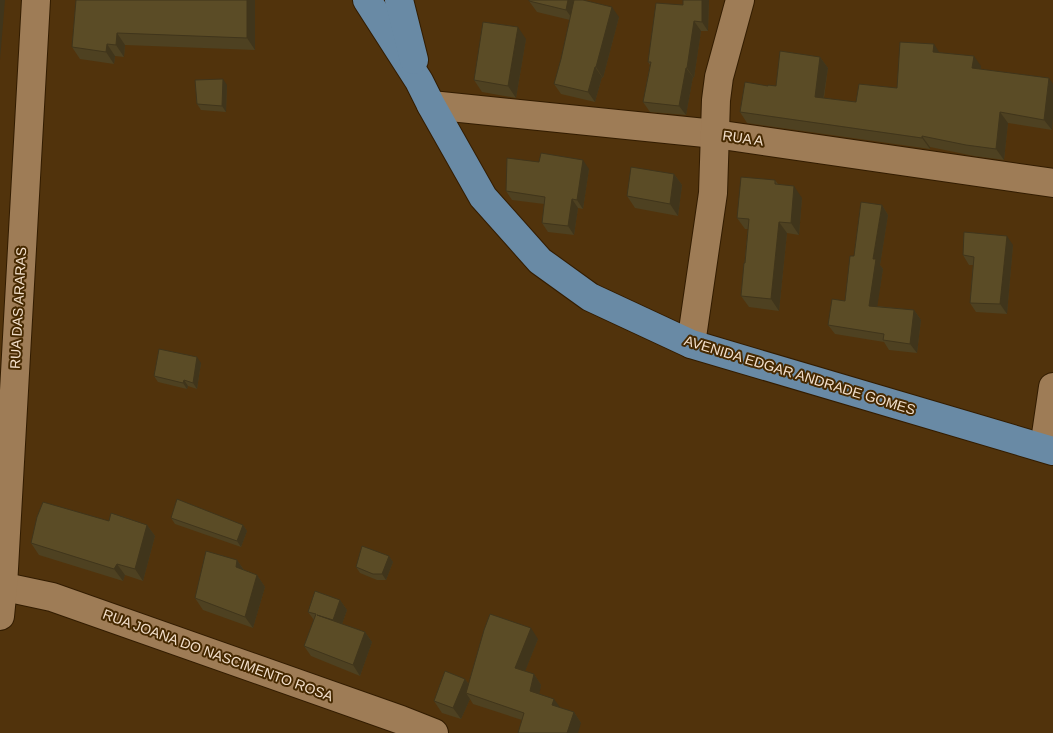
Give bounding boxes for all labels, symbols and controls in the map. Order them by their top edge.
street label: RUA A [721,127,765,149]
street label: RUA DAS ARARAS [7,247,29,369]
street label: AVENIDA EDGAR ANDRADE GOMES [682,332,918,418]
street label: RUA JOANA DO NASCIMENTO ROSA [101,606,336,704]

